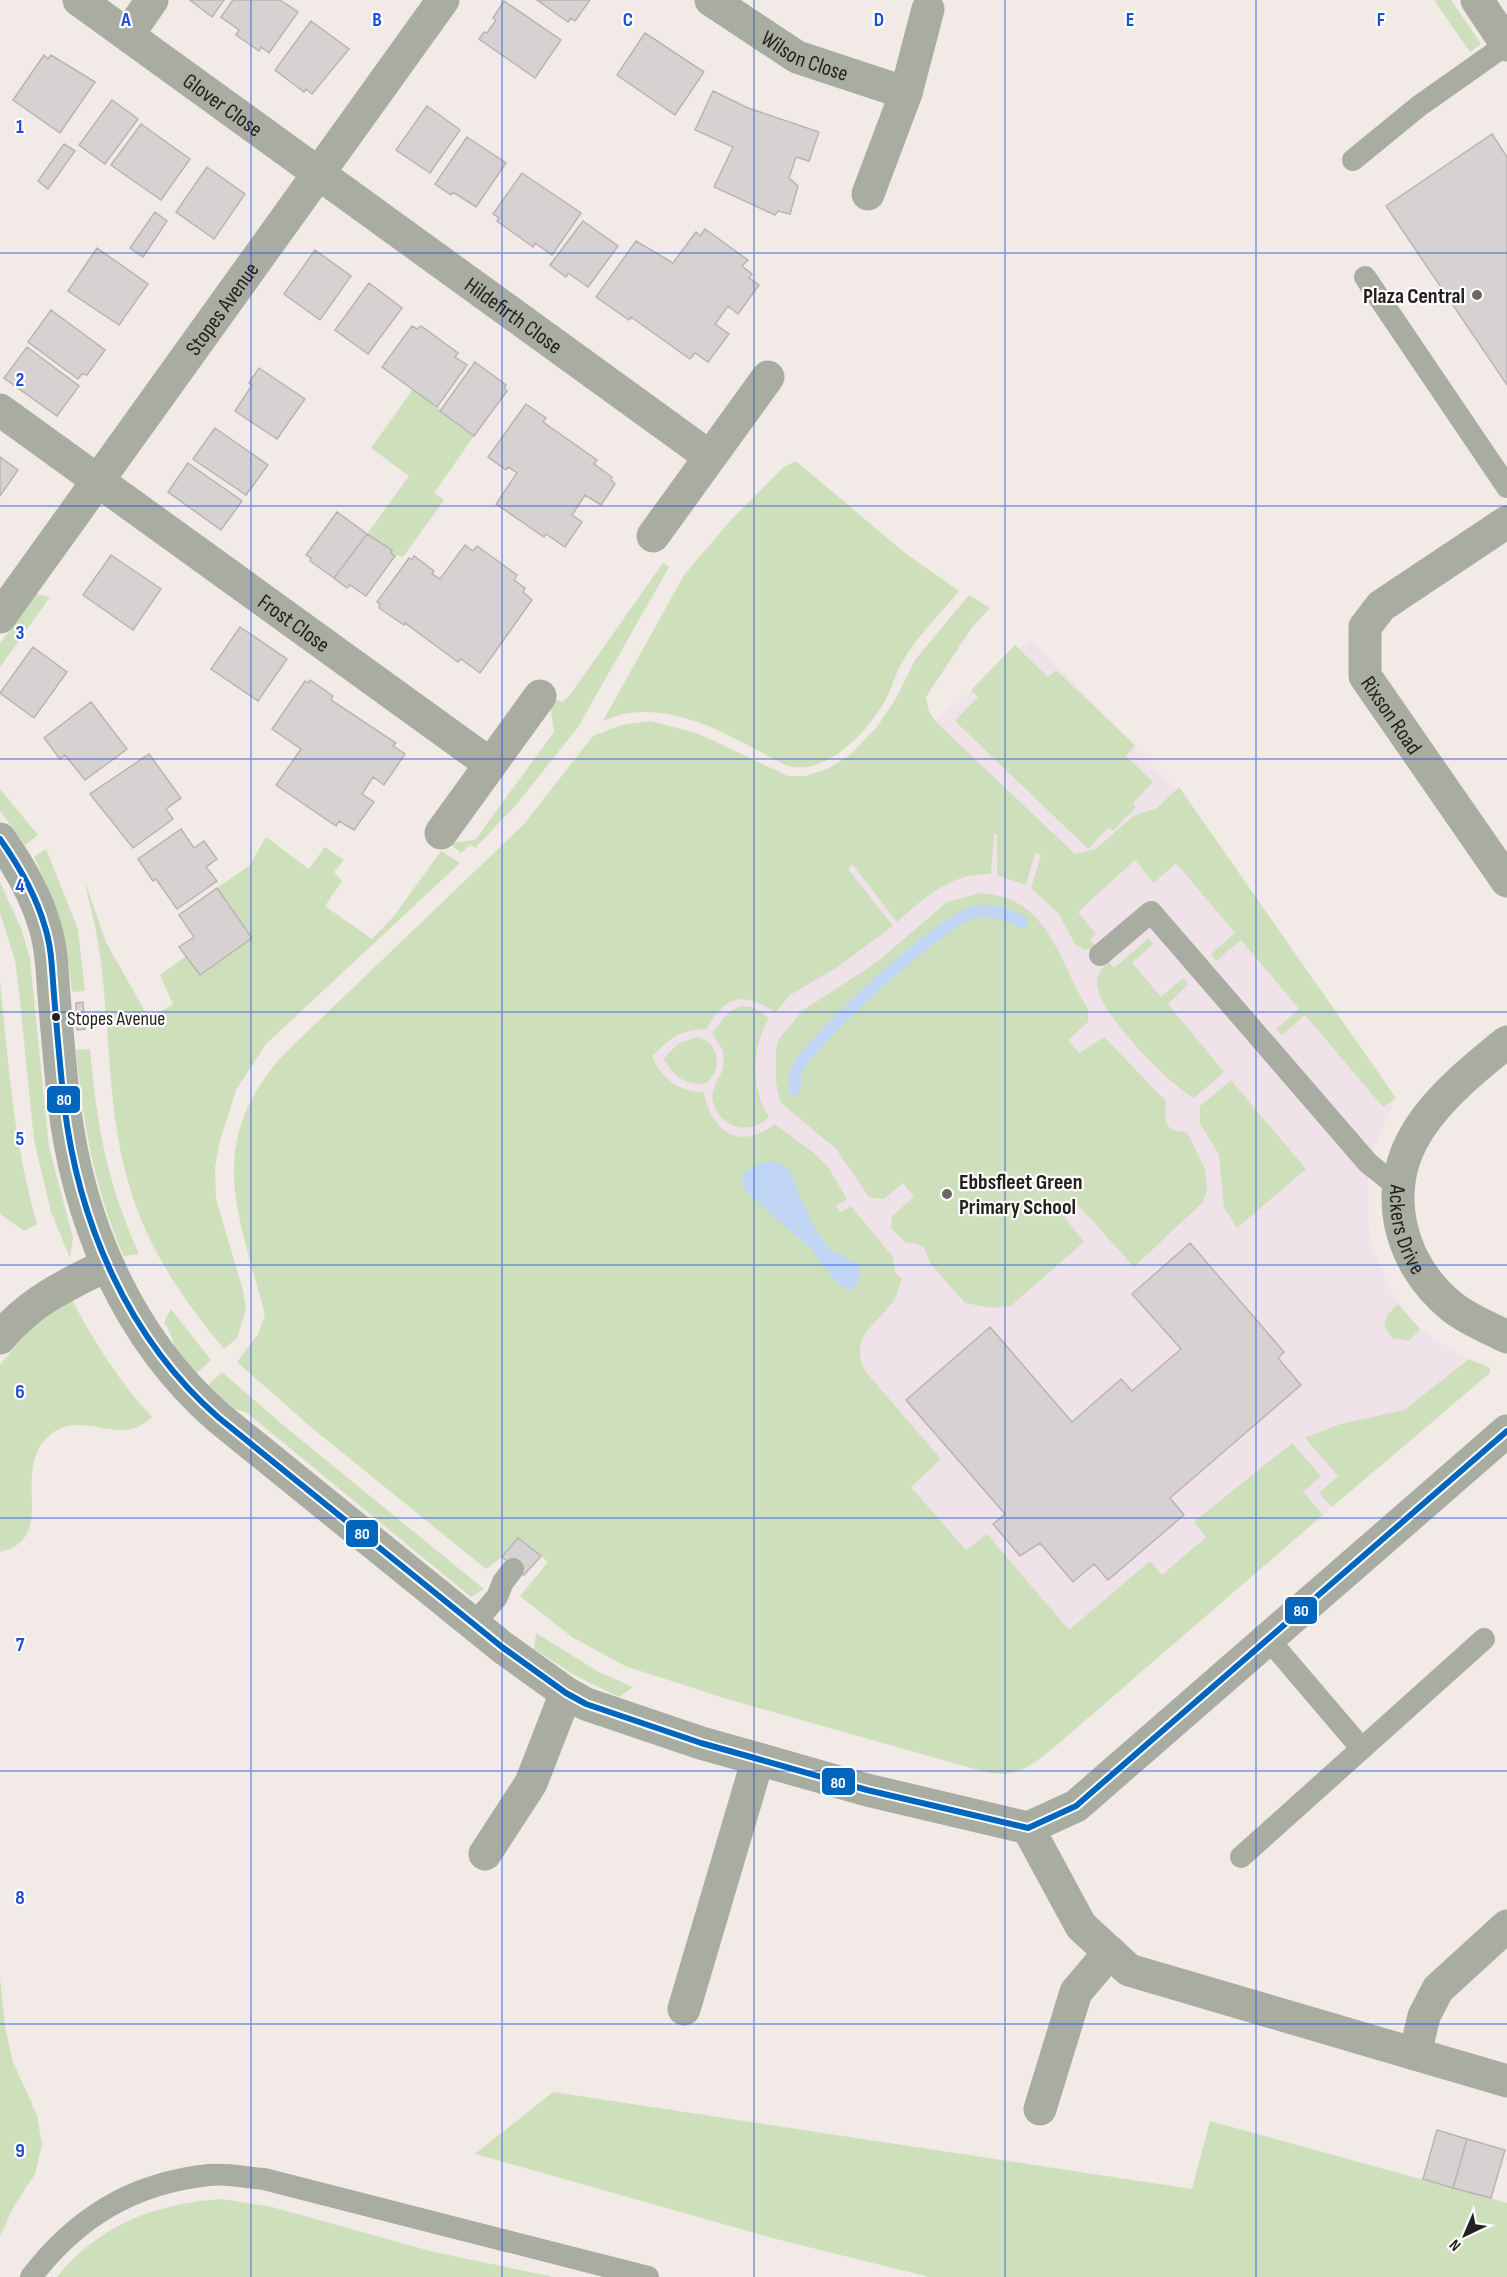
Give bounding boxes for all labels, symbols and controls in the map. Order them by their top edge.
text: A [120,8,131,32]
text: B [372,8,382,32]
text: C [623,8,633,32]
text: D [874,8,884,32]
text: E [1126,8,1134,32]
text: F [1377,8,1385,32]
street label: Wilson Close [756,25,851,88]
street label: Glover Close [177,68,267,143]
text: 1 [16,115,24,139]
street label: Stopes Avenue [180,257,265,361]
street label: Hildefirth Close [459,272,567,361]
place label: Plaza Central [1363,283,1465,310]
marker: Plaza Central [1470,288,1484,302]
text: 2 [16,368,24,392]
street label: Frost Close [252,589,335,659]
text: 3 [16,621,25,645]
street label: Rixson Road [1354,671,1427,760]
text: 4 [15,874,25,898]
place label: Stopes Avenue [67,1007,165,1031]
marker: Stopes Avenue [50,1011,62,1023]
line badge: 80 [46,1085,81,1114]
text: 80 [56,1091,72,1110]
text: 5 [16,1127,25,1151]
place label: Ebbsfleet Green Primary School [959,1169,1083,1221]
street label: Ackers Drive [1383,1183,1431,1280]
marker: Ebbsfleet Green Primary School [940,1187,954,1201]
text: 6 [15,1380,25,1404]
line badge: 80 [345,1519,379,1548]
text: 80 [354,1525,370,1544]
line badge: 80 [1284,1596,1318,1625]
text: 80 [1293,1602,1309,1621]
text: 7 [16,1633,25,1657]
line badge: 80 [821,1767,856,1796]
text: 80 [830,1774,846,1793]
text: 8 [15,1886,25,1910]
text: 9 [15,2139,25,2163]
north arrow [1435,2205,1495,2265]
text: N [1446,2235,1465,2255]

